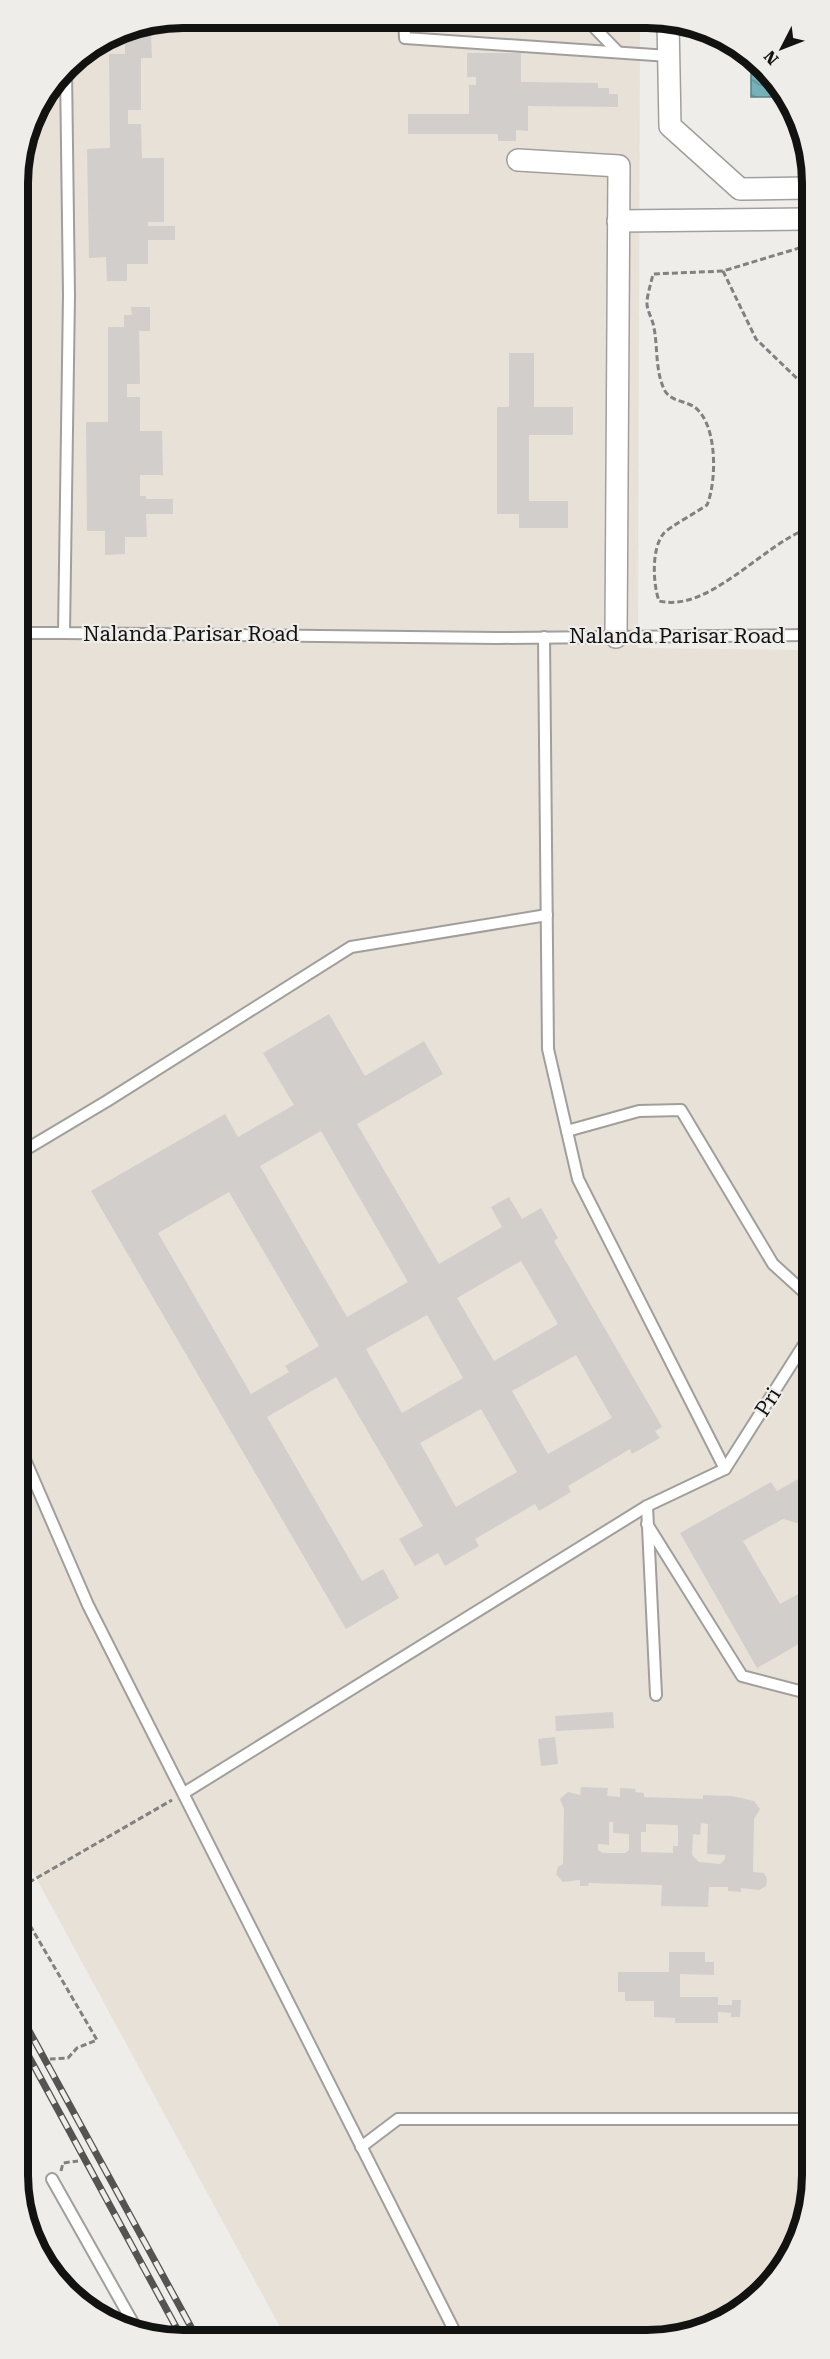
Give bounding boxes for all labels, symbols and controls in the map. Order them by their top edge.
north arrow [752,18,812,78]
text: N [760,47,782,69]
street label: Nalanda Parisar Road [83,622,300,646]
street label: Nalanda Parisar Road [569,624,786,648]
street label: Pri [750,1383,786,1421]

